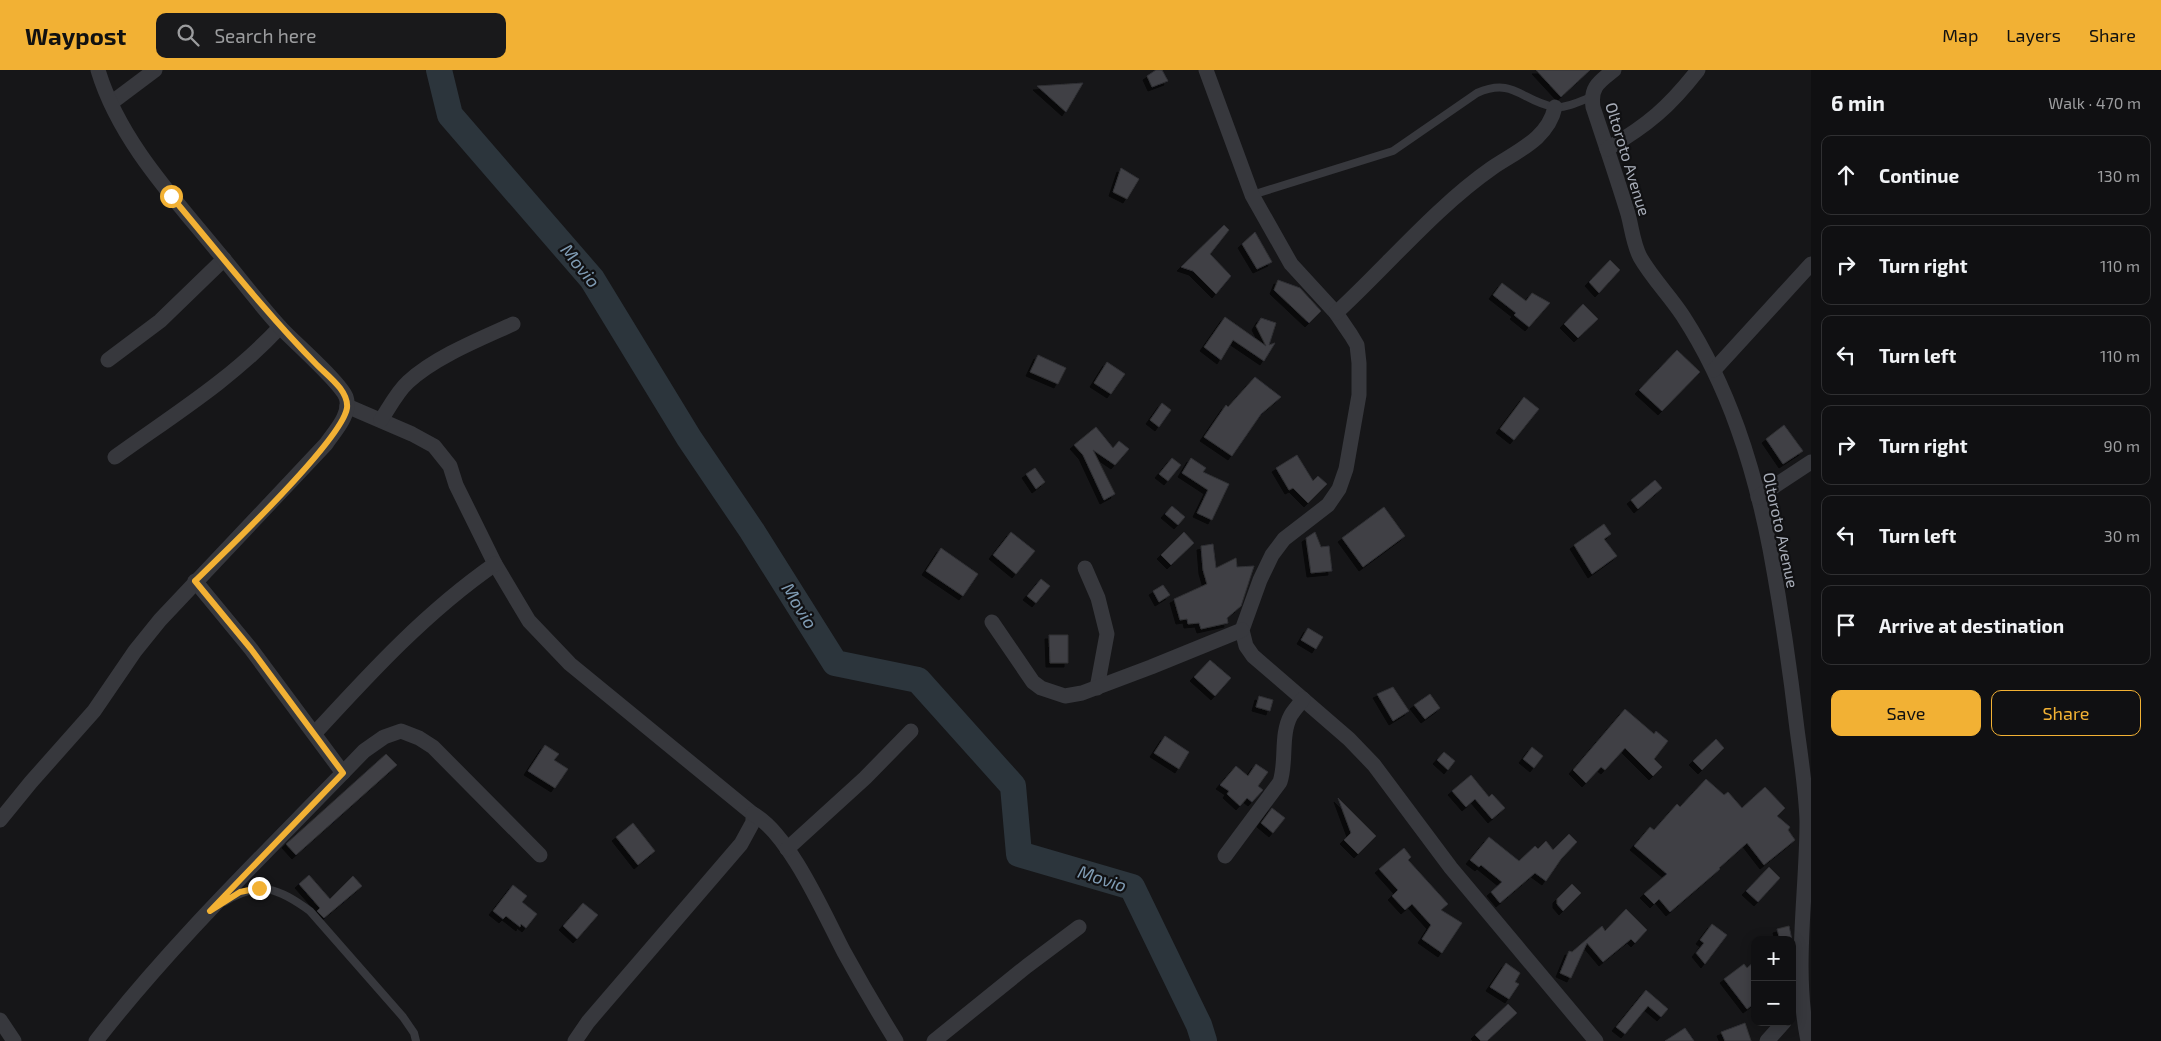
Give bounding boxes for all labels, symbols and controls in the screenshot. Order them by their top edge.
search box [156,13,506,58]
text: Waypost [25,21,126,50]
icon: search [174,21,202,49]
text: Search here [214,24,317,47]
text: Map [1942,24,1978,46]
text: Layers [2006,24,2061,46]
text: Share [2089,24,2136,46]
text: 6 min [1831,90,1885,115]
text: Walk · 470 m [2048,93,2141,112]
street label: Oltoroto Avenue [1602,100,1655,218]
icon: ahead [1832,161,1860,189]
text: Continue [1879,164,1959,187]
text: 130 m [2098,166,2140,185]
route start [160,185,183,208]
water label: Movio [557,239,605,292]
icon: right [1832,251,1860,279]
text: Turn right [1879,254,1967,277]
text: 110 m [2100,256,2140,275]
icon: left [1832,341,1860,369]
text: Turn left [1879,344,1956,367]
text: 110 m [2100,346,2140,365]
icon: right [1832,431,1860,459]
text: Turn right [1879,434,1967,457]
text: 90 m [2104,436,2140,455]
street label: Oltoroto Avenue [1760,470,1803,589]
icon: left [1832,521,1860,549]
text: Turn left [1879,524,1956,547]
text: 30 m [2104,526,2140,545]
water label: Movio [777,578,822,632]
icon: arrive [1832,611,1860,639]
text: Arrive at destination [1879,614,2064,637]
button: Save [1831,690,1981,736]
button: Share [1991,690,2141,736]
water label: Movio [1075,860,1129,896]
route end [248,877,271,900]
map controls [1751,936,1796,1026]
button: + [1751,936,1796,981]
button: − [1751,981,1796,1026]

